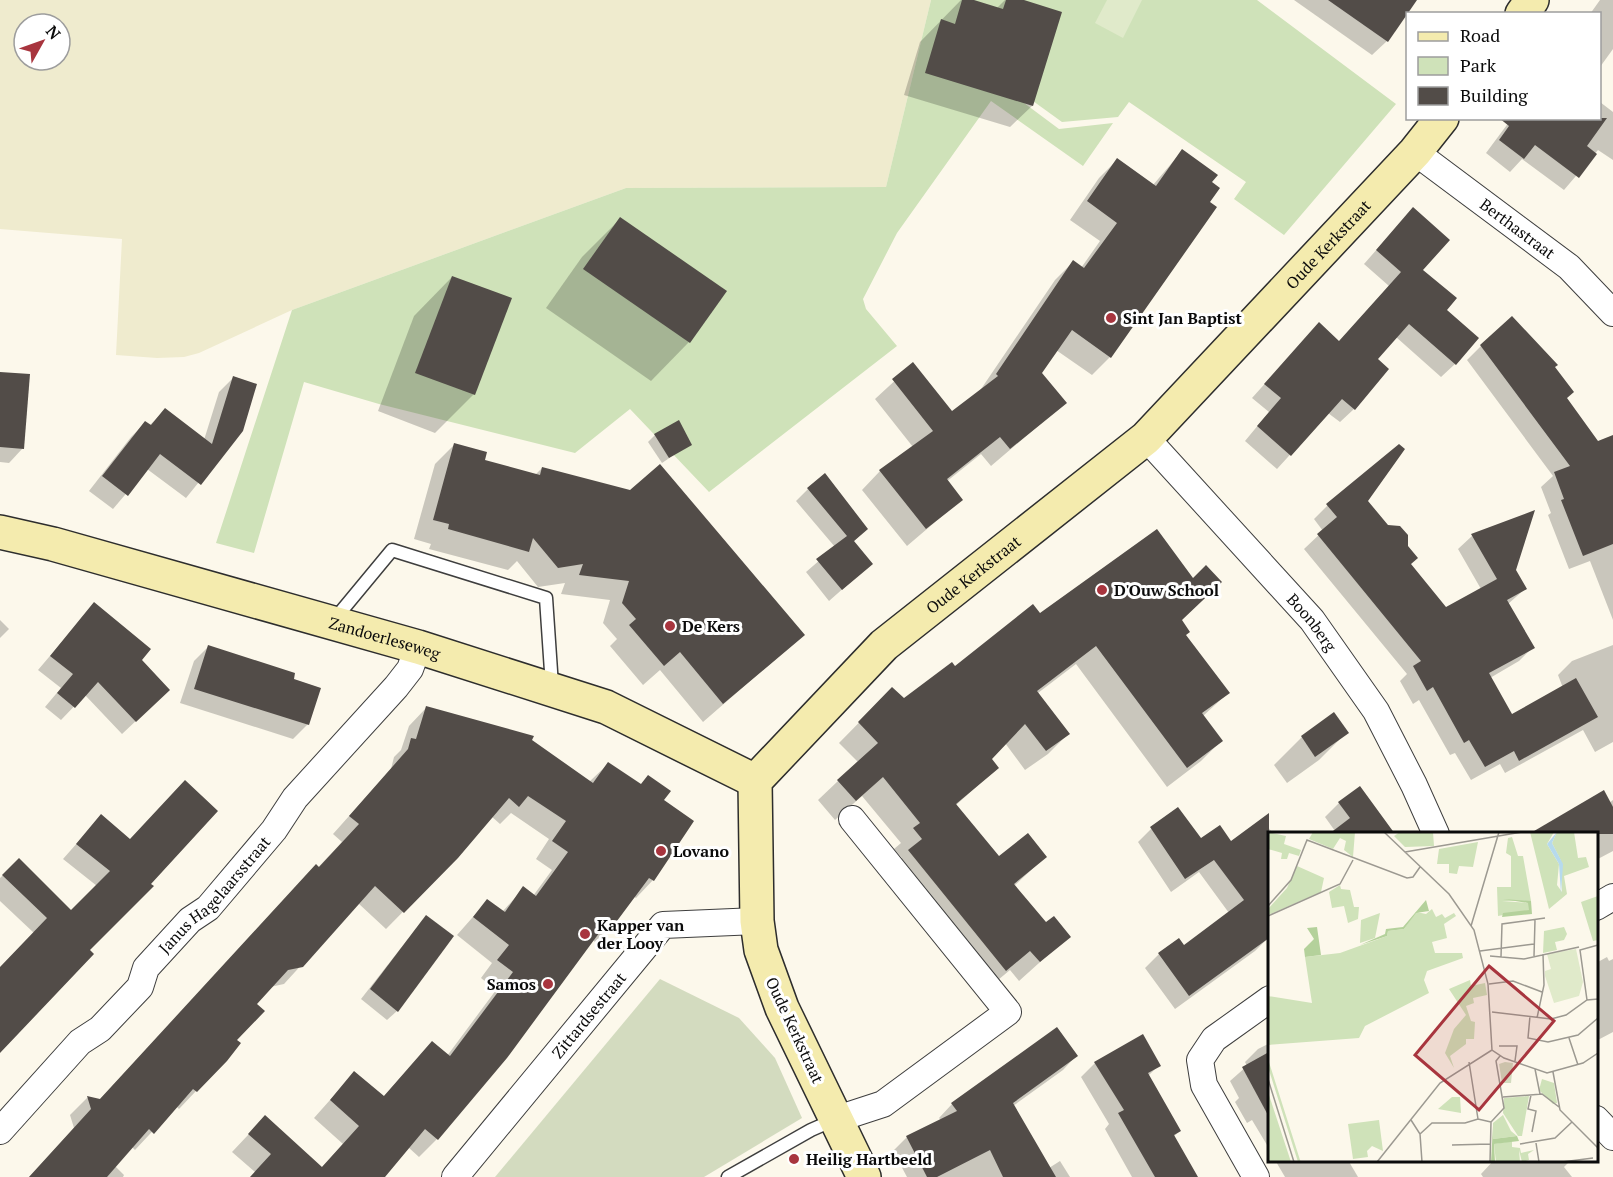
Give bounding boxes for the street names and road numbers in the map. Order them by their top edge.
street label: Berthastraat [1475,193,1560,264]
street label: Oude Kerkstraat [1281,195,1376,294]
street label: Oude Kerkstraat [921,530,1025,619]
street label: Boonberg [1282,589,1342,656]
street label: Zandoerleseweg [326,611,444,665]
street label: Janus Hagelaarsstraat [154,831,275,958]
street label: Zittardsestraat [547,967,631,1063]
street label: Oude Kerkstraat [761,973,829,1087]

